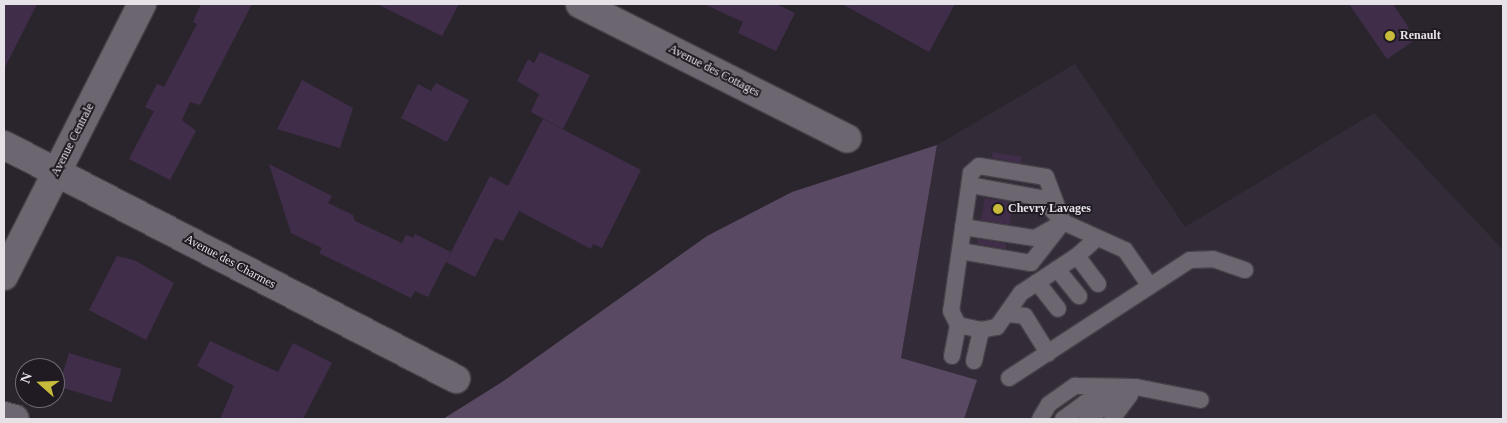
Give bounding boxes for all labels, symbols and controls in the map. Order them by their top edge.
place label: Renault [1400,29,1441,43]
marker: Renault [1384,30,1396,42]
street label: Avenue des Cottages [666,42,762,100]
street label: Avenue Centrale [48,101,98,179]
place label: Chevry Lavages [1008,202,1091,216]
marker: Chevry Lavages [992,203,1004,215]
street label: Avenue des Charmes [182,232,278,292]
north arrow [15,358,65,408]
text: N [18,371,35,385]

